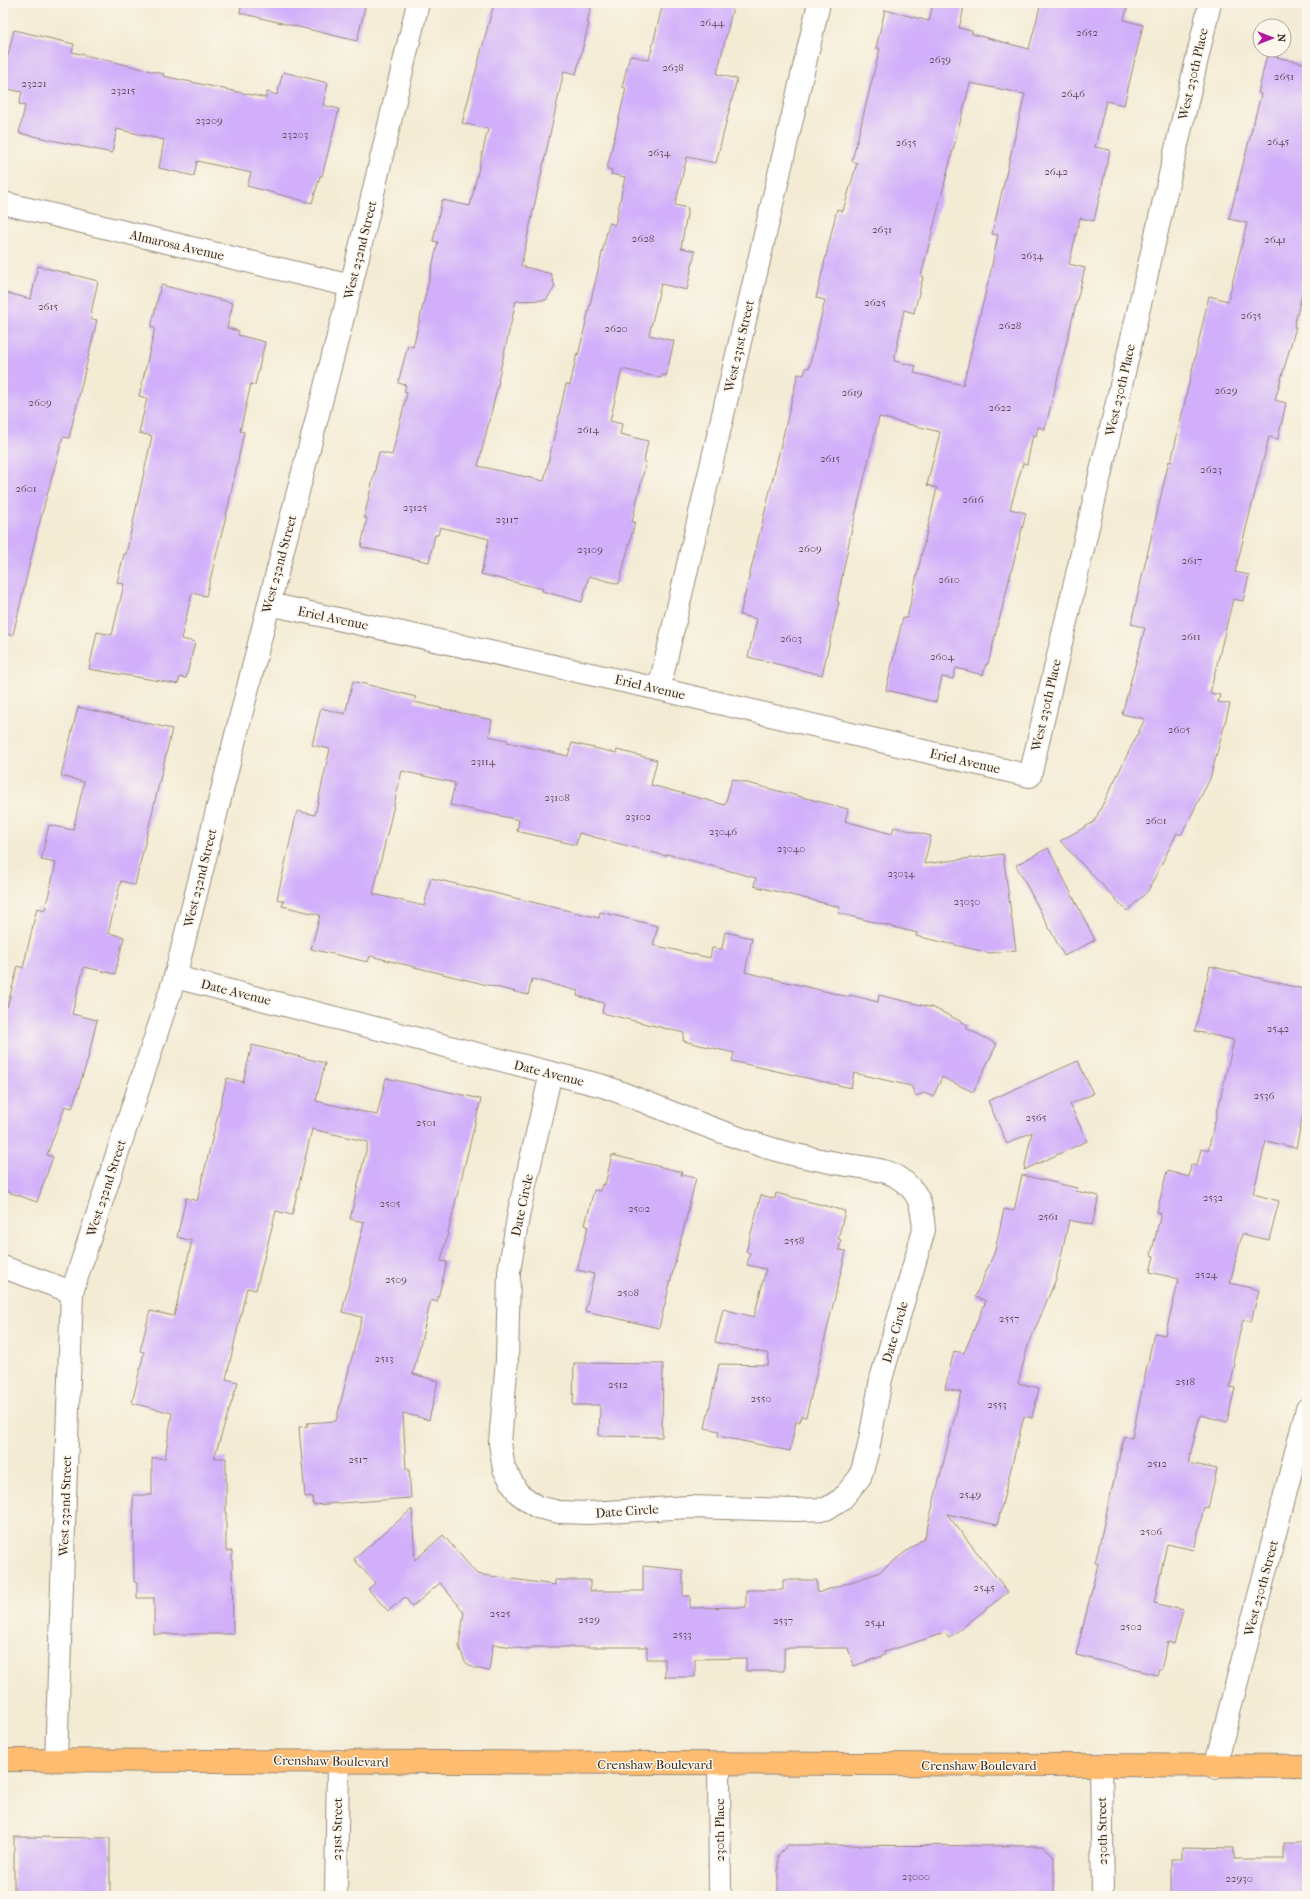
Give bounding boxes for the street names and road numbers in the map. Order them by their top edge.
street label: West 230th Place [1175,26,1211,123]
street label: West 232nd Street [340,199,380,302]
street label: Almarosa Avenue [127,227,226,263]
street label: West 231st Street [721,298,757,394]
street label: West 230th Place [1102,342,1138,439]
street label: West 232nd Street [258,513,299,616]
street label: Eriel Avenue [296,603,370,633]
street label: West 230th Place [1028,657,1064,754]
street label: Eriel Avenue [613,672,687,703]
street label: Eriel Avenue [928,746,1002,777]
street label: West 232nd Street [180,827,220,930]
street label: Date Avenue [199,976,273,1008]
street label: Date Avenue [512,1057,586,1089]
street label: West 232nd Street [83,1137,129,1239]
street label: Date Circle [508,1172,536,1238]
street label: Date Circle [879,1299,911,1365]
street label: West 232nd Street [56,1455,74,1558]
street label: Date Circle [595,1501,660,1521]
street label: West 230th Street [1241,1538,1281,1639]
street label: Crenshaw Boulevard [273,1752,390,1770]
street label: Crenshaw Boulevard [597,1757,714,1772]
street label: Crenshaw Boulevard [921,1758,1038,1773]
street label: 230th Street [1094,1796,1110,1865]
street label: 231st Street [329,1797,345,1861]
street label: 230th Place [712,1798,727,1862]

